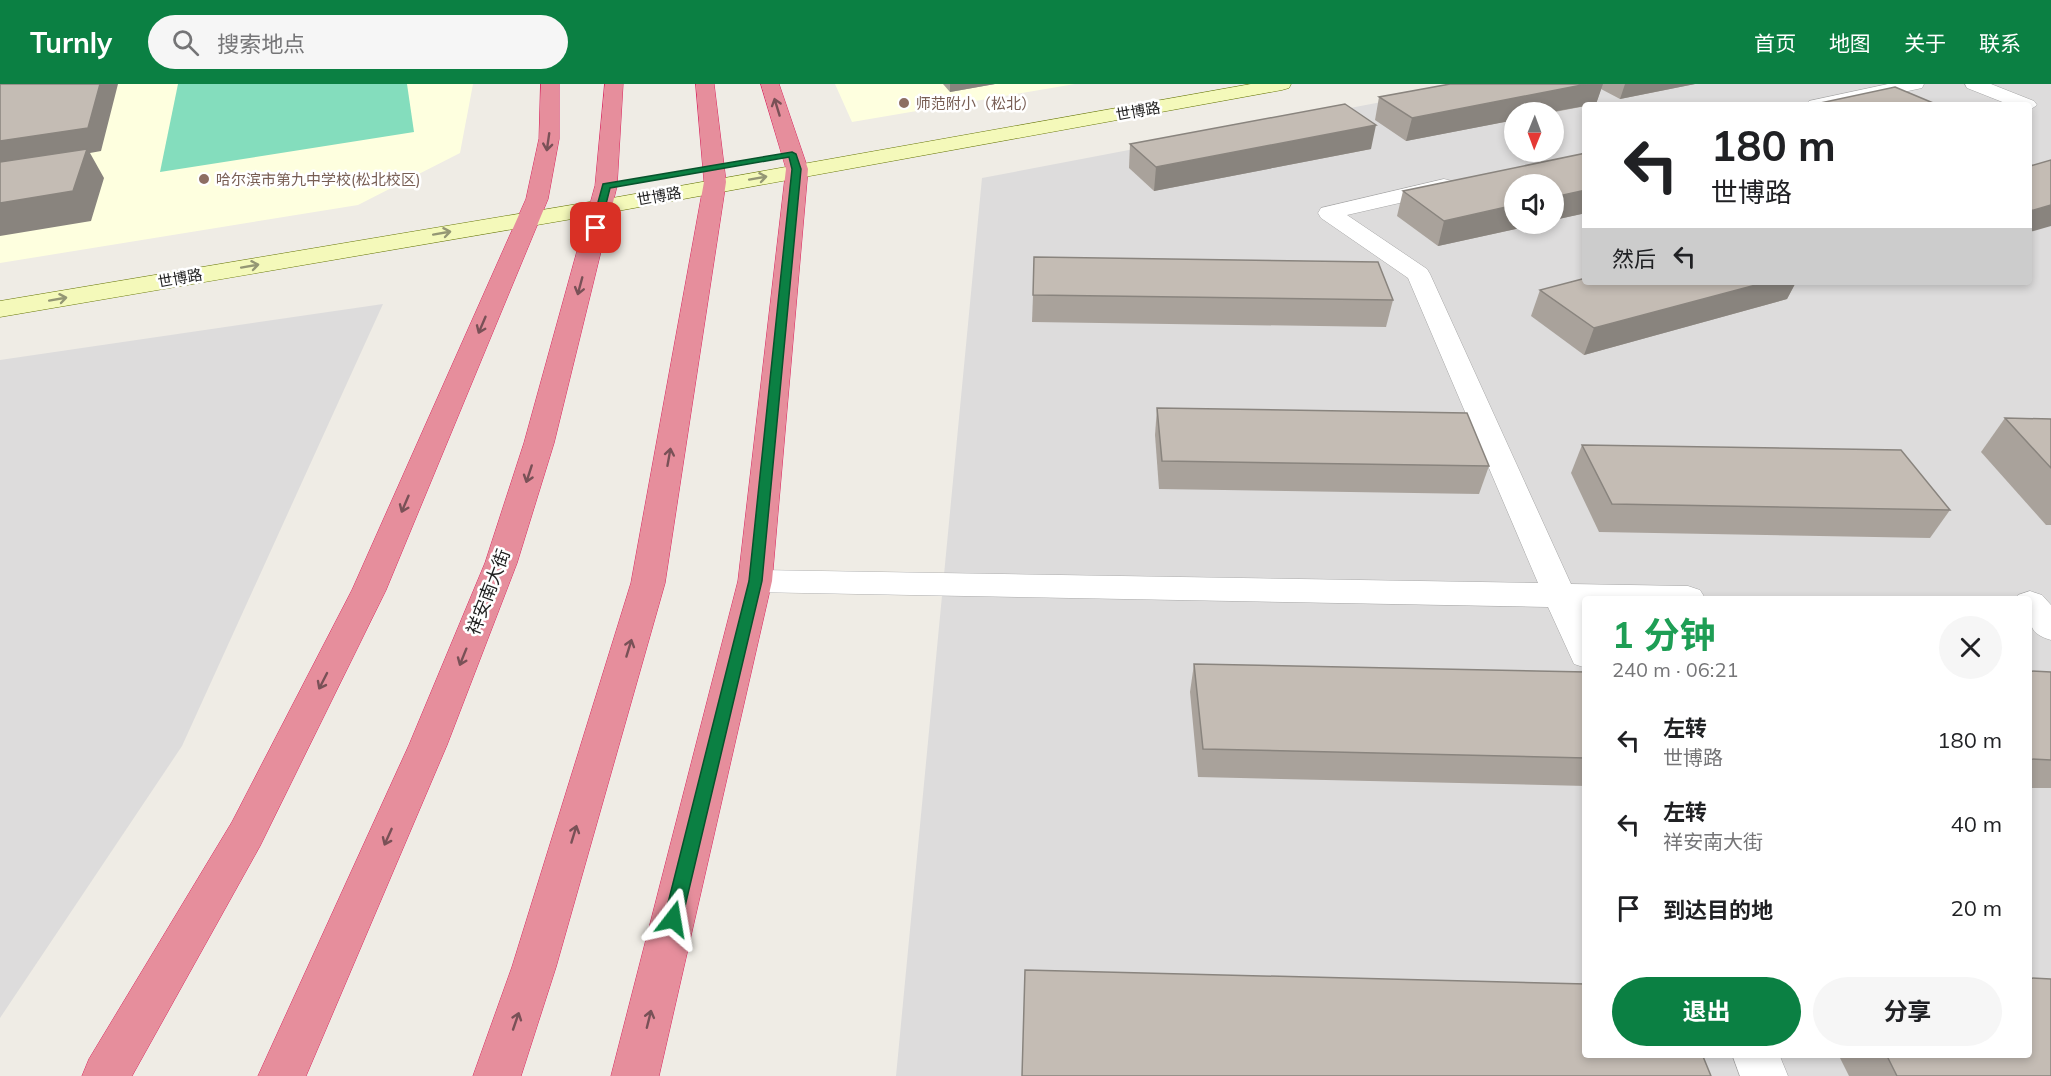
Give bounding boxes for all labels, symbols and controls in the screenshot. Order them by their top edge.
search box [148,15,568,69]
text: Turnly [30,25,112,60]
icon: search [169,26,202,59]
text: 搜索地点 [217,30,305,58]
text: 首页 [1754,30,1796,56]
text: 地图 [1829,30,1871,56]
text: 关于 [1904,30,1946,56]
text: 联系 [1979,30,2021,56]
place label: 师范附小（松北） [916,94,1036,113]
marker: 师范附小（松北） [897,96,911,110]
one-way arrow [771,98,782,117]
street label: 世博路 [1114,98,1162,124]
north arrow [1504,102,1564,162]
map controls [1504,102,1564,234]
text: 180 m [1711,119,1836,172]
icon: left [1612,126,1690,204]
one-way arrow [542,132,553,152]
place label: 哈尔滨市第九中学校(松北校区) [216,170,421,189]
marker: 哈尔滨市第九中学校(松北校区) [197,172,211,186]
one-way arrow [748,173,768,184]
button: sound [1504,174,1564,234]
text: 世博路 [1711,175,1792,209]
street label: 世博路 [635,183,683,209]
pin [570,202,621,253]
icon: arrive [579,211,612,244]
one-way arrow [432,227,451,238]
icon: left [1668,240,1701,273]
text: 然后 [1612,245,1656,273]
one-way arrow [239,260,259,271]
street label: 世博路 [156,265,204,291]
one-way arrow [574,276,586,295]
one-way arrow [47,293,67,304]
one-way arrow [476,315,487,333]
one-way arrow [664,448,675,467]
one-way arrow [523,464,534,483]
one-way arrow [399,494,410,513]
street label: 祥安南大街 [461,546,515,638]
text: 1 分钟 [1612,612,1715,657]
button: close [1939,616,2002,679]
one-way arrow [624,638,635,657]
one-way arrow [457,648,468,666]
text: 240 m · 06:21 [1612,657,1738,682]
one-way arrow [317,671,328,689]
text: 左转 [1663,714,1707,742]
icon: left [1612,724,1645,757]
text: 180 m [1937,726,2002,754]
text: 世博路 [1663,745,1723,770]
text: 左转 [1663,798,1707,826]
icon: left [1612,808,1645,841]
text: 40 m [1951,810,2002,838]
one-way arrow [569,825,580,844]
one-way arrow [381,828,393,846]
text: 祥安南大街 [1663,829,1763,854]
position arrow [641,887,705,951]
icon: arrive [1612,892,1645,925]
text: 20 m [1951,894,2002,922]
text: 到达目的地 [1663,896,1773,924]
button: 退出 [1612,977,1801,1046]
button: 分享 [1813,977,2002,1046]
one-way arrow [643,1010,655,1029]
one-way arrow [511,1012,522,1031]

